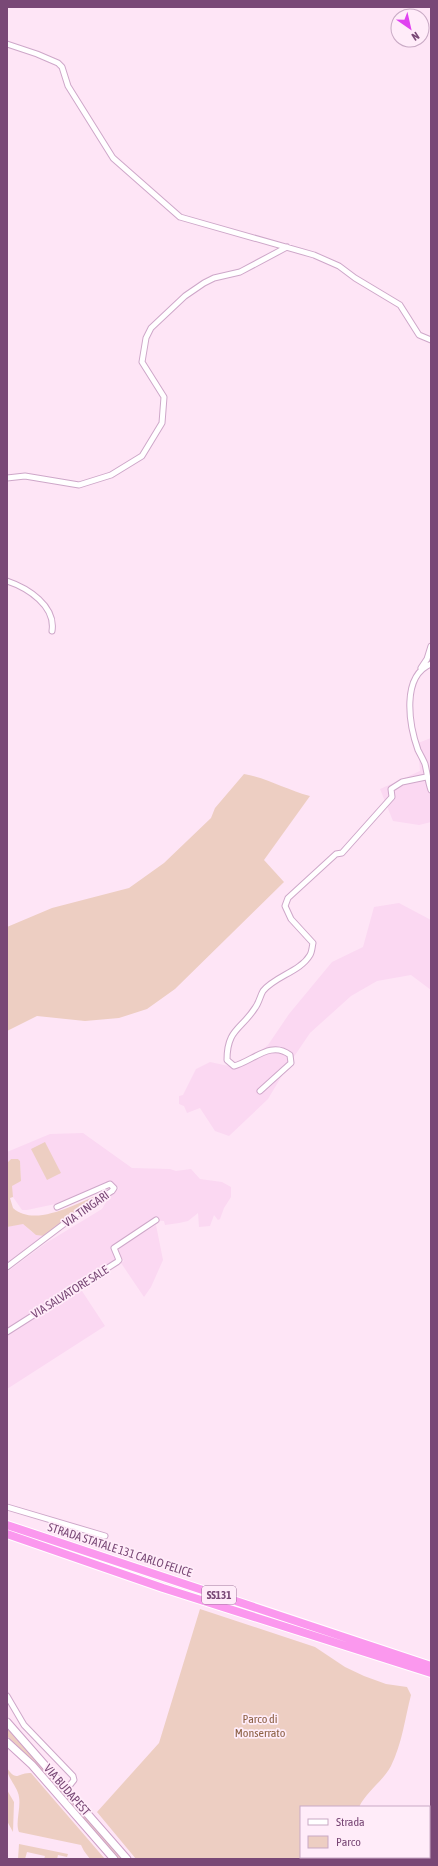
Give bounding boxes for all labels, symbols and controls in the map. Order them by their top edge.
north arrow [390,8,430,48]
text: N [410,29,422,43]
street label: VIA TINGARI [60,1188,112,1230]
street label: VIA SALVATORE SALE [29,1263,111,1321]
street label: STRADA STATALE 131 CARLO FELICE [46,1520,194,1580]
road number: SS131 [202,1586,236,1604]
park label: Parco di Monserrato [235,1712,286,1740]
street label: VIA BUDAPEST [41,1762,93,1819]
legend [300,1806,430,1858]
text: Strada [336,1815,365,1829]
text: Parco [336,1835,361,1849]

